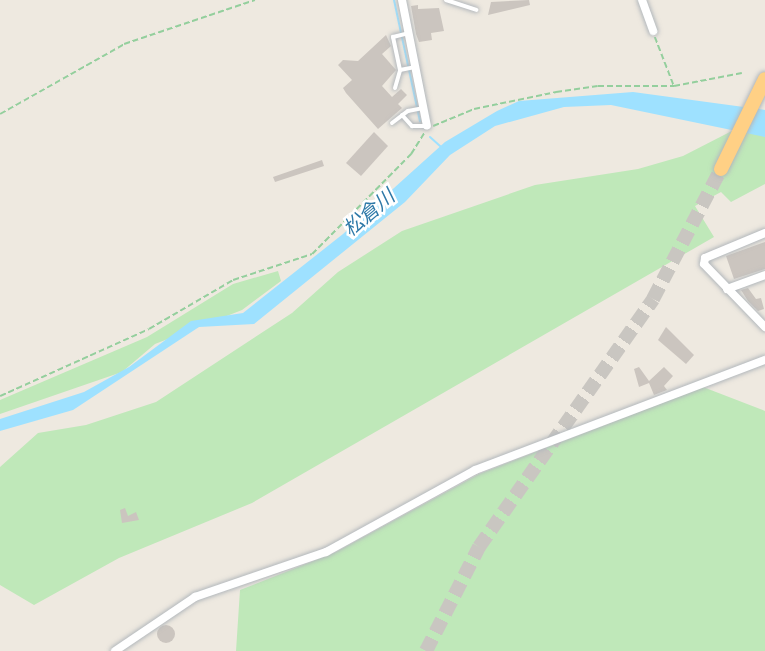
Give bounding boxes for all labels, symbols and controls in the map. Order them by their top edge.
water label: 松倉川 [338,185,400,241]

